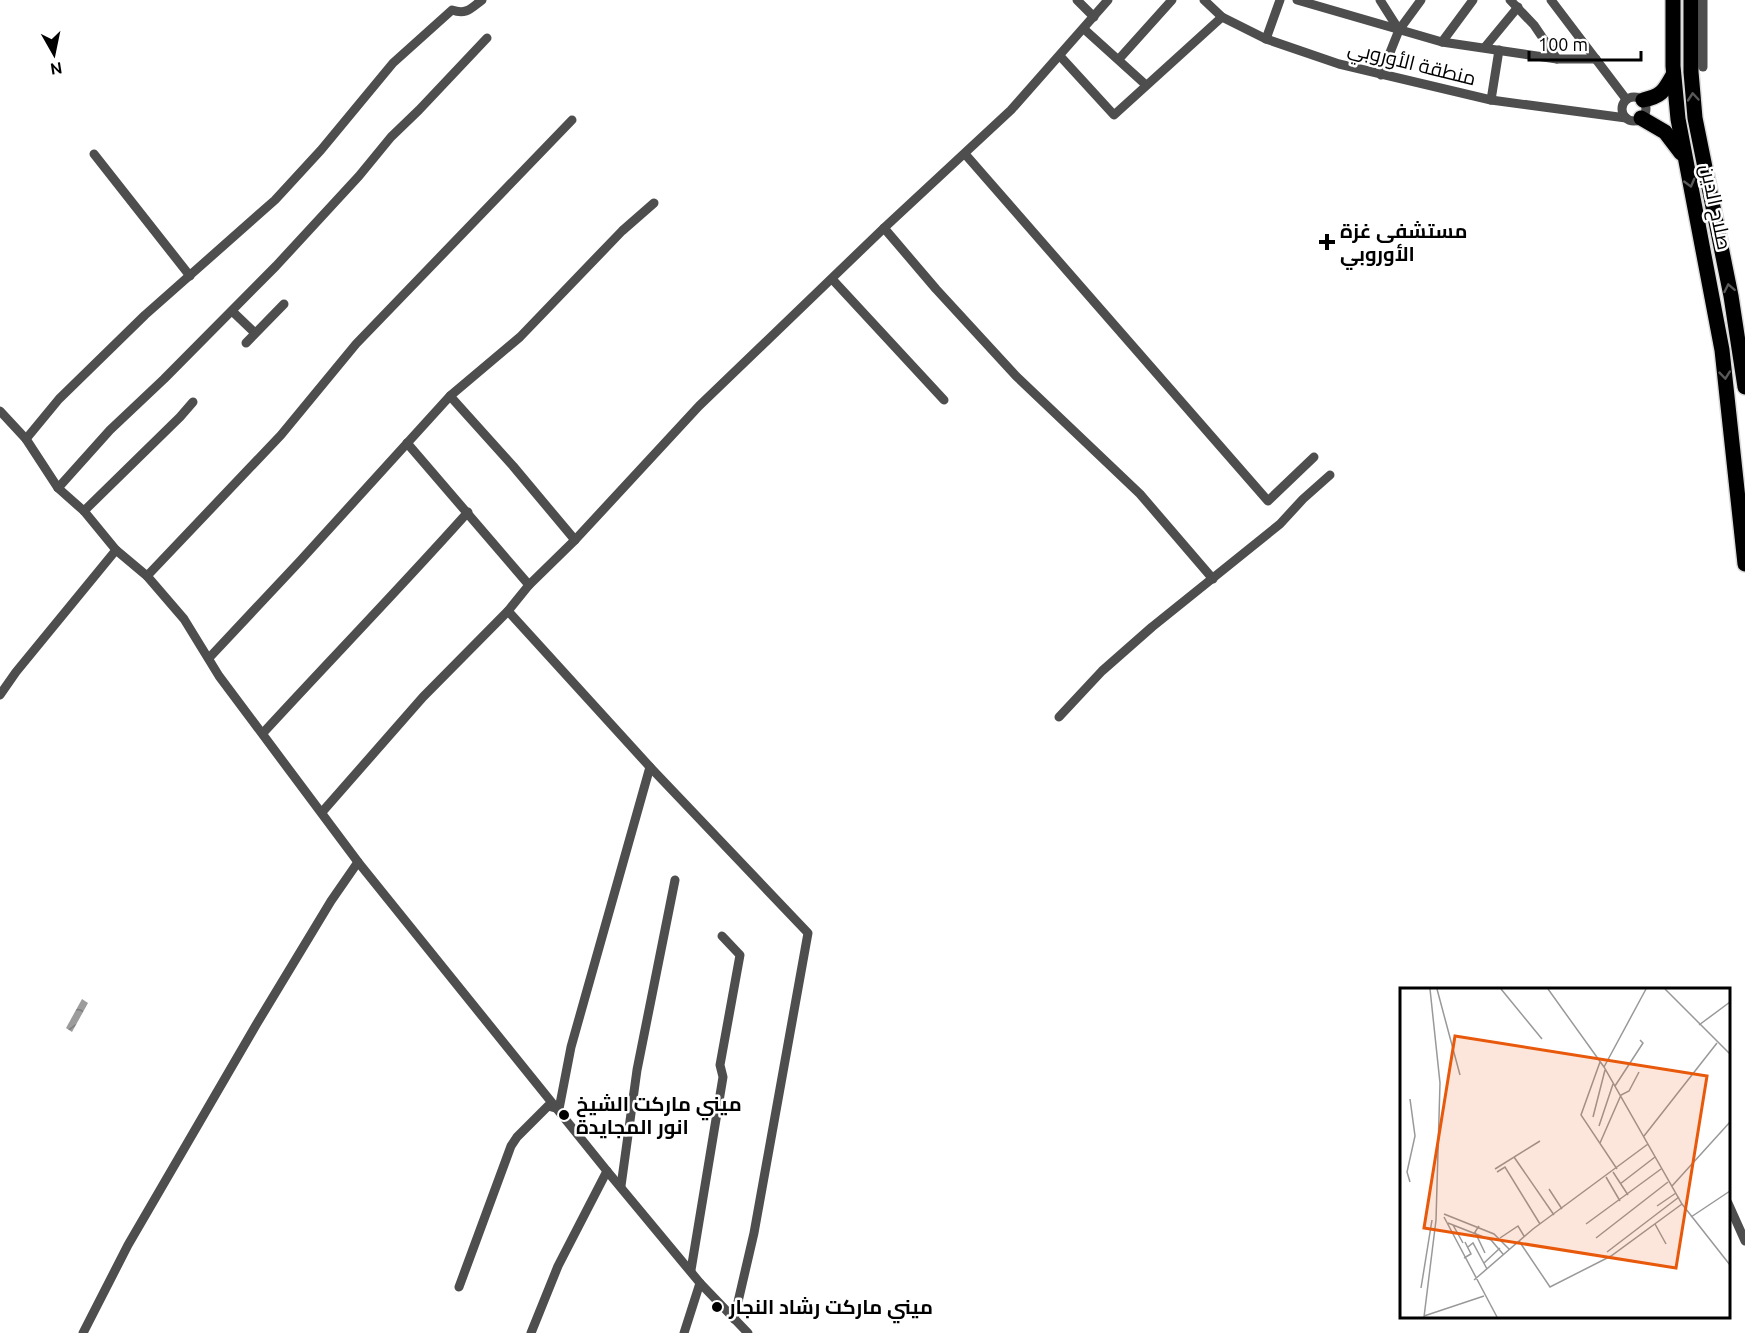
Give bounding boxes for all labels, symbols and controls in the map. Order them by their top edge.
north arrow [24,24,84,84]
scale bar [1529,24,1642,62]
text: 100 m [1538,34,1588,54]
street label: منطقة الأوروبي [1345,36,1478,94]
text: N [49,59,64,79]
one-way arrow [1687,92,1700,101]
street label: صلاح الدين [1693,162,1737,252]
one-way arrow [1683,177,1695,188]
place label: مستشفى غزة الأوروبي [1340,219,1467,270]
marker: مستشفى غزة الأوروبي [1318,233,1336,251]
one-way arrow [1723,283,1736,293]
one-way arrow [1718,370,1731,379]
inset map [1400,988,1730,1318]
place label: ميني ماركت الشيخ انور المجايدة [576,1092,742,1139]
marker: ميني ماركت الشيخ انور المجايدة [557,1108,571,1122]
place label: ميني ماركت رشاد النجار [728,1295,933,1324]
marker: ميني ماركت رشاد النجار [710,1300,724,1314]

